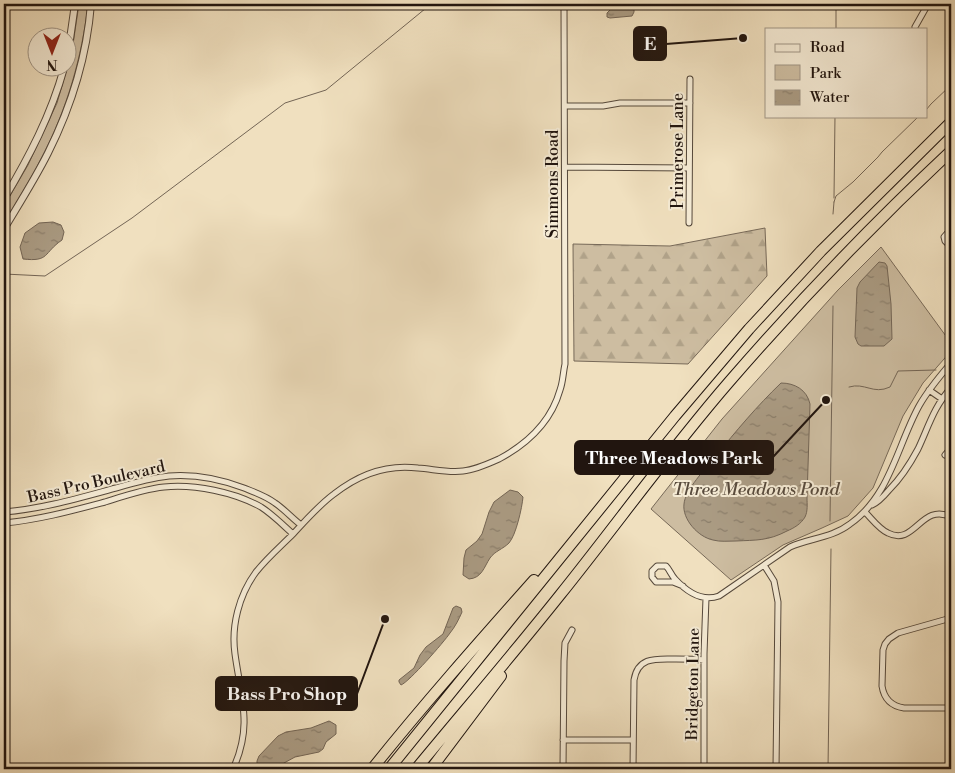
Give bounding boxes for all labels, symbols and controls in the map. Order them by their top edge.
callout: E [634,27,666,60]
north arrow [28,28,78,78]
legend [765,28,928,118]
text: E [644,33,656,56]
text: Road [810,38,845,57]
text: N [46,55,58,73]
text: Park [810,64,842,83]
text: Water [809,88,850,107]
street label: Primerose Lane [668,93,688,209]
street label: Simmons Road [543,130,563,238]
callout: Three Meadows Park [575,441,773,474]
text: Three Meadows Park [585,447,764,470]
street label: Bass Pro Boulevard [25,456,167,508]
water label: Three Meadows Pond [672,478,841,501]
street label: Bridgeton Lane [682,628,704,741]
callout: Bass Pro Shop [216,677,357,710]
text: Bass Pro Shop [227,683,347,706]

